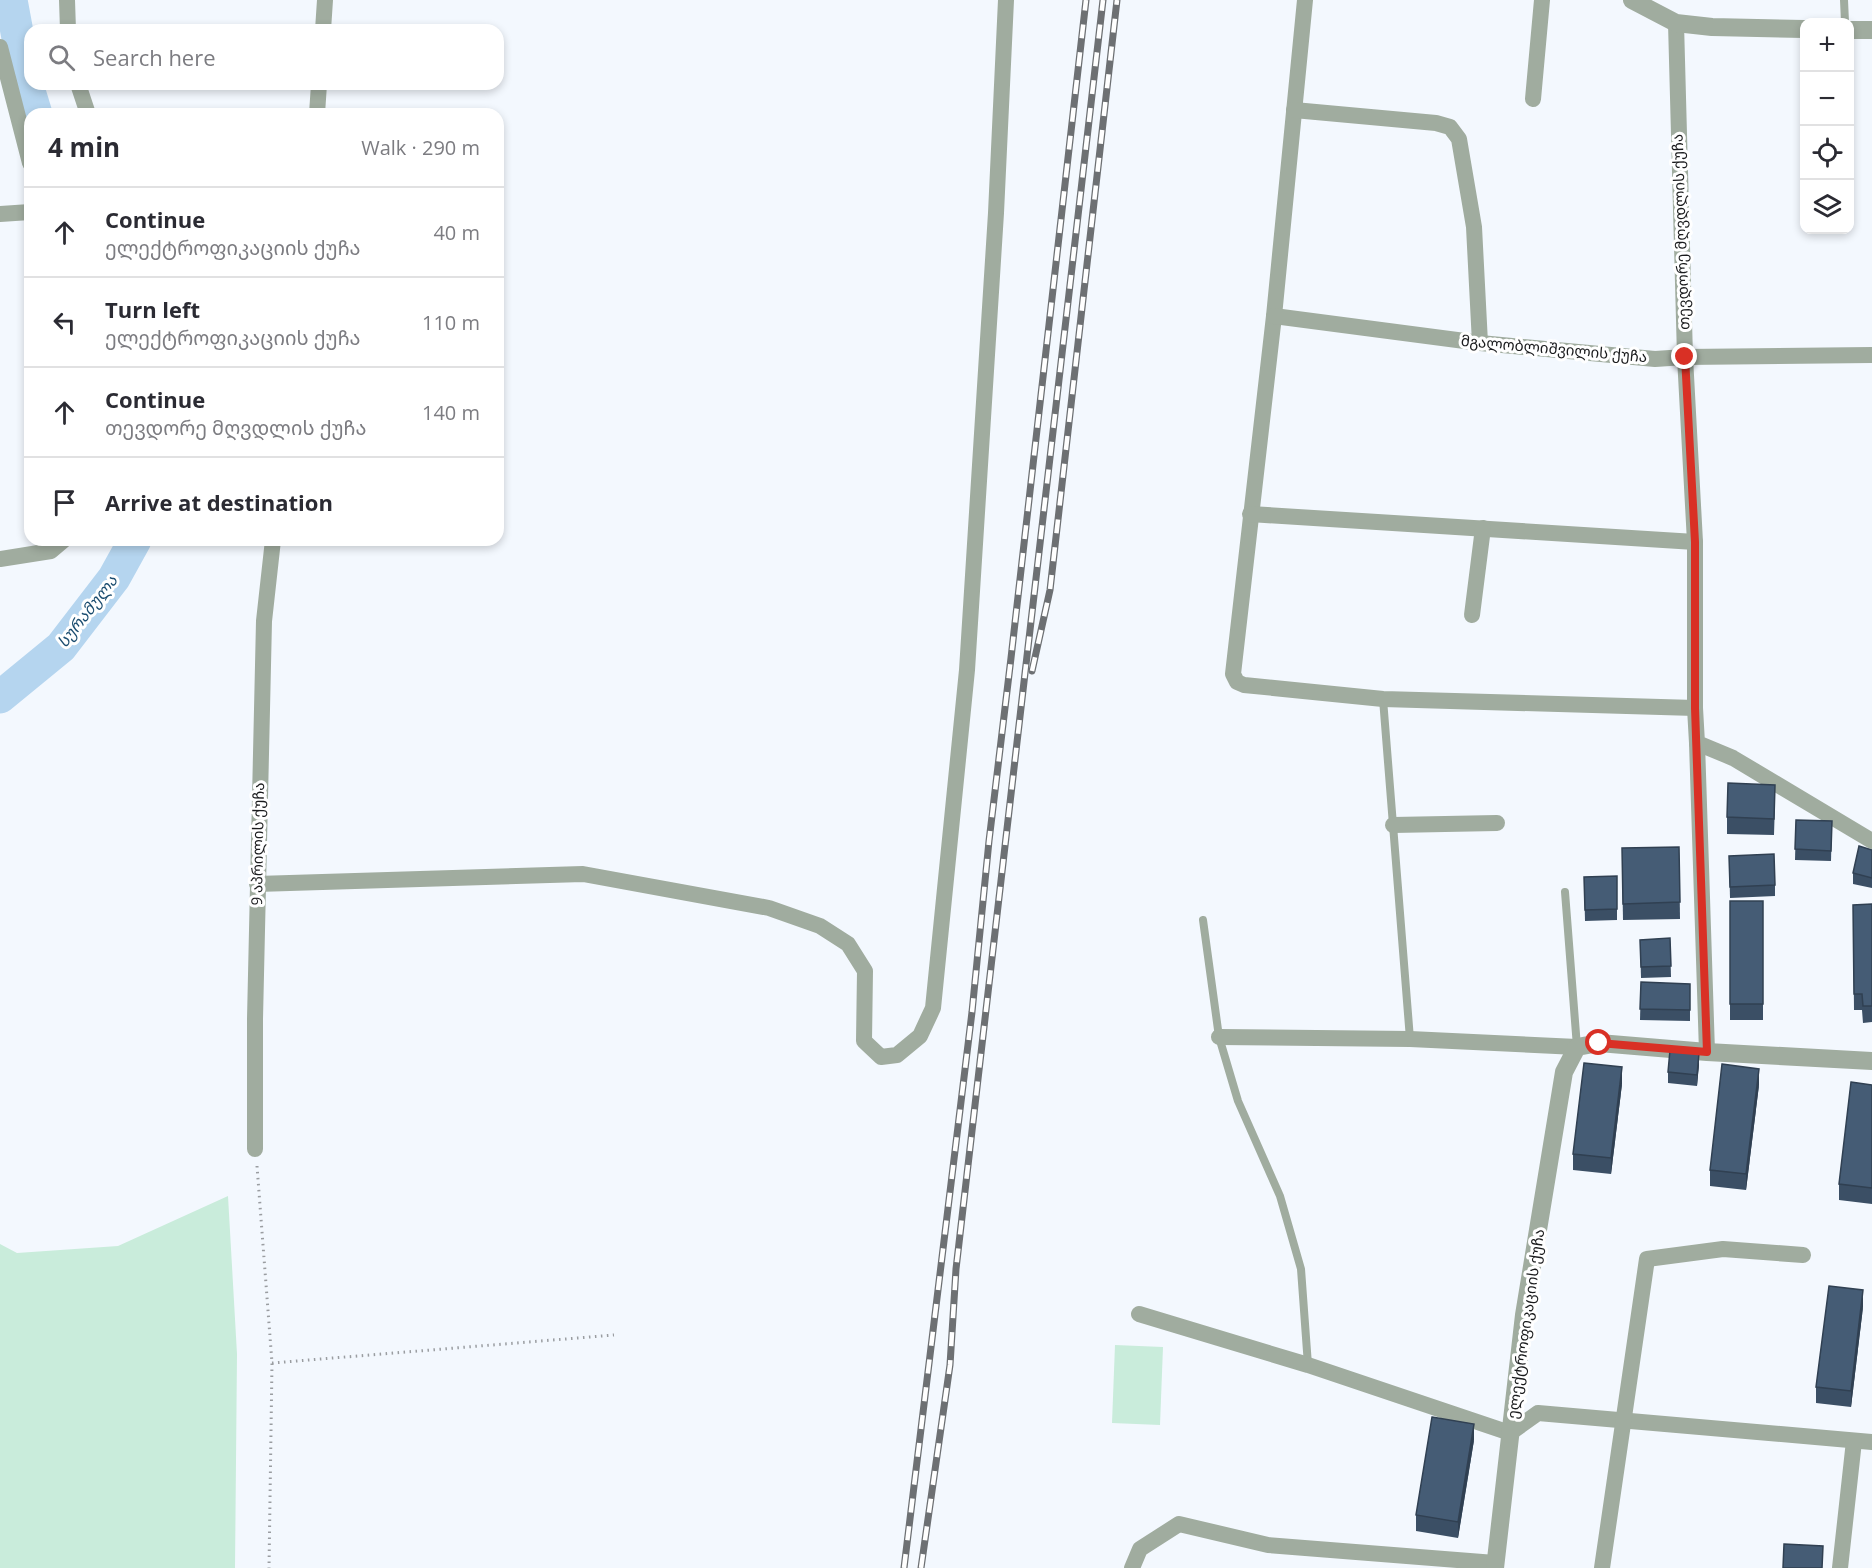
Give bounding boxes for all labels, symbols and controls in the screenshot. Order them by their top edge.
map controls [1800,18,1854,234]
button: + [1800,18,1854,72]
search box [24,24,504,90]
icon: search [45,41,78,74]
text: Search here [93,42,216,72]
button: − [1800,72,1854,126]
button: locate [1800,126,1854,180]
text: 4 min [48,129,120,165]
text: Walk · 290 m [361,134,480,161]
street label: თევდორე მღვდლის ქუჩა [1667,134,1693,330]
button: layers [1800,180,1854,234]
text: Continue [105,204,205,234]
icon: ahead [48,216,81,249]
text: 40 m [433,219,480,246]
text: ელექტროფიკაციის ქუჩა [105,234,361,261]
text: Turn left [105,294,200,324]
icon: left [48,306,81,339]
text: 110 m [422,309,480,336]
text: ელექტროფიკაციის ქუჩა [105,324,361,351]
street label: მგალობლიშვილის ქუჩა [1460,330,1648,366]
route end [1671,343,1697,369]
text: Continue [105,384,205,414]
icon: ahead [48,396,81,429]
text: 140 m [422,399,480,426]
text: თევდორე მღვდლის ქუჩა [105,414,366,441]
icon: arrive [48,486,81,519]
text: Arrive at destination [105,487,333,517]
water label: სურამულა [52,570,122,652]
street label: 9 აპრილის ქუჩა [246,782,268,906]
route start [1585,1029,1611,1055]
street label: ელექტროფიკაციის ქუჩა [1502,1228,1548,1420]

